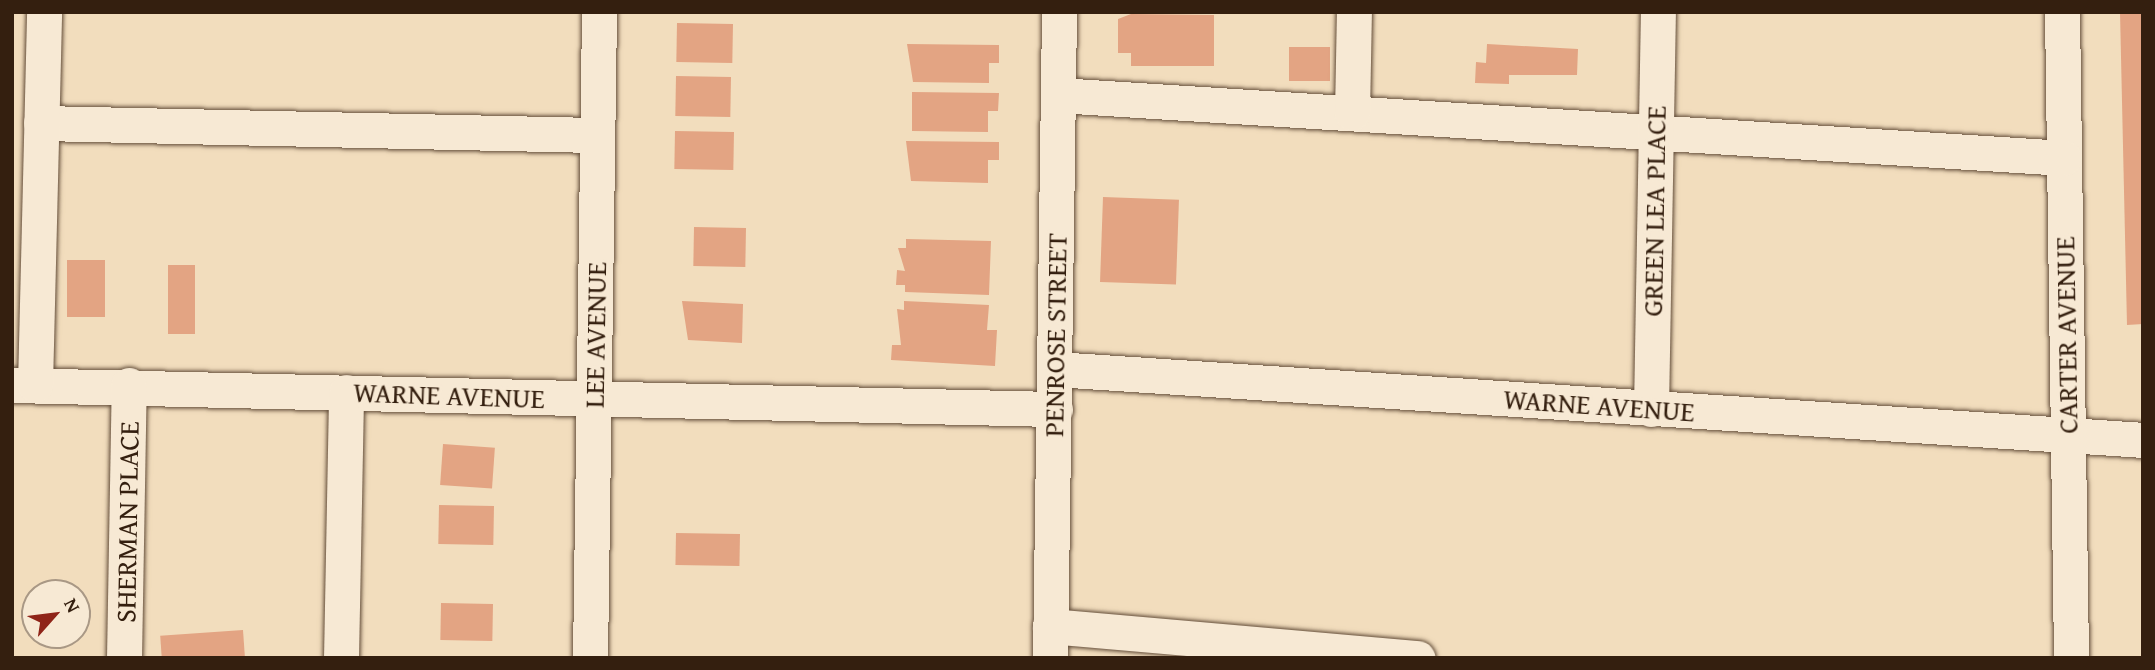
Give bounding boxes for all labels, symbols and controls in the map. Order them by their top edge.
street label: GREEN LEA PLACE [1635,105,1673,317]
street label: PENROSE STREET [1036,233,1074,437]
street label: CARTER AVENUE [2047,236,2085,434]
street label: LEE AVENUE [577,262,613,408]
street label: WARNE AVENUE [353,375,545,415]
street label: WARNE AVENUE [1502,382,1696,428]
street label: SHERMAN PLACE [108,421,146,623]
north arrow [21,579,91,649]
text: N [57,593,88,617]

